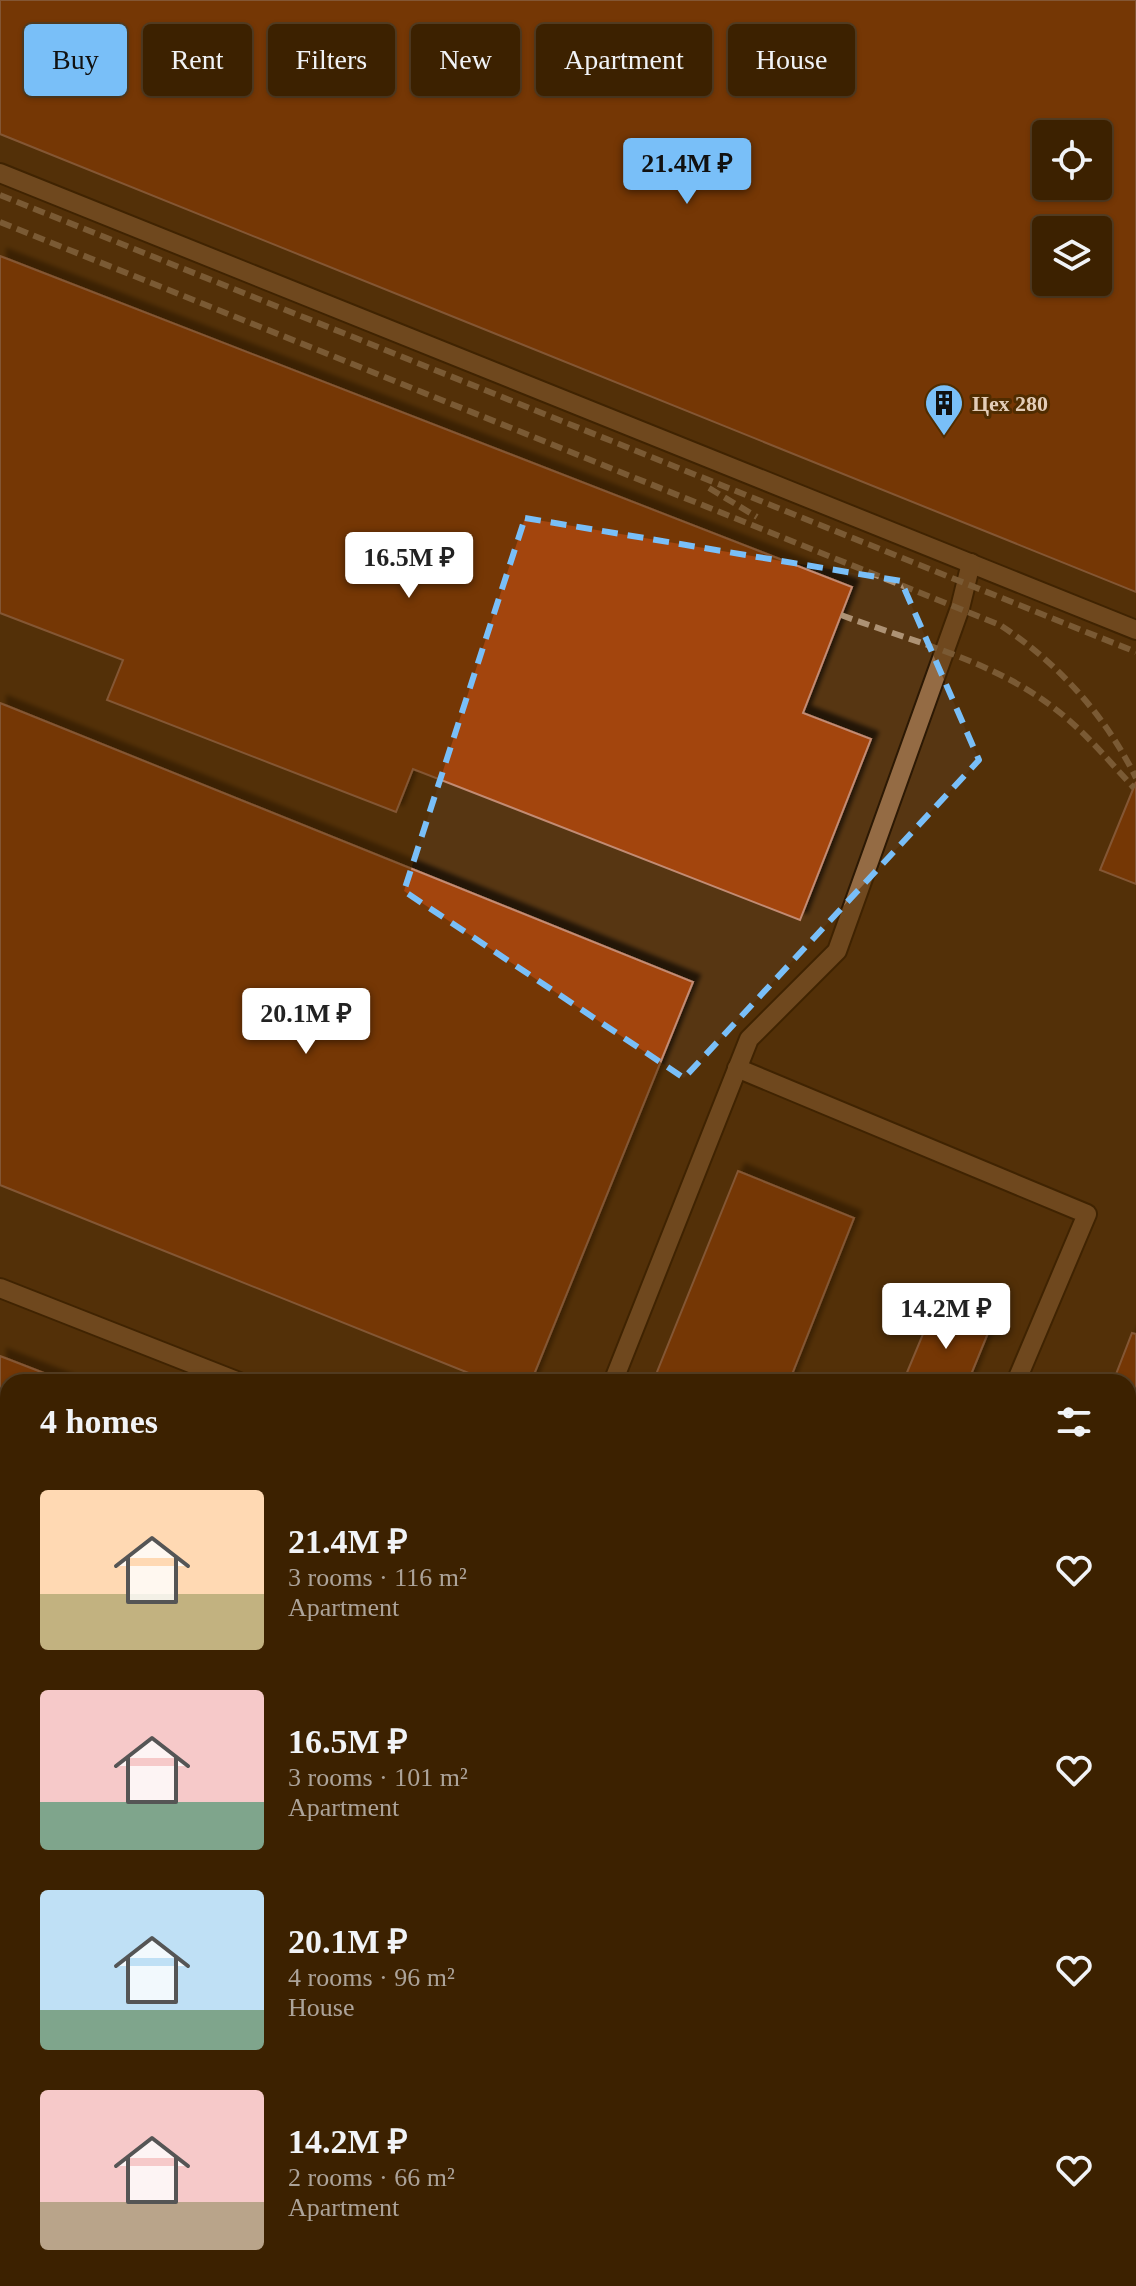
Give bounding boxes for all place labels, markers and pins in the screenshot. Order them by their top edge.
pin: 21.4M ₽ [613,138,761,206]
building icon: Цех 280 [923,382,965,437]
place label: Цех 280 [972,391,1048,416]
pin: 16.5M ₽ [335,532,483,600]
pin: 20.1M ₽ [232,988,380,1056]
pin: 14.2M ₽ [872,1283,1020,1351]

